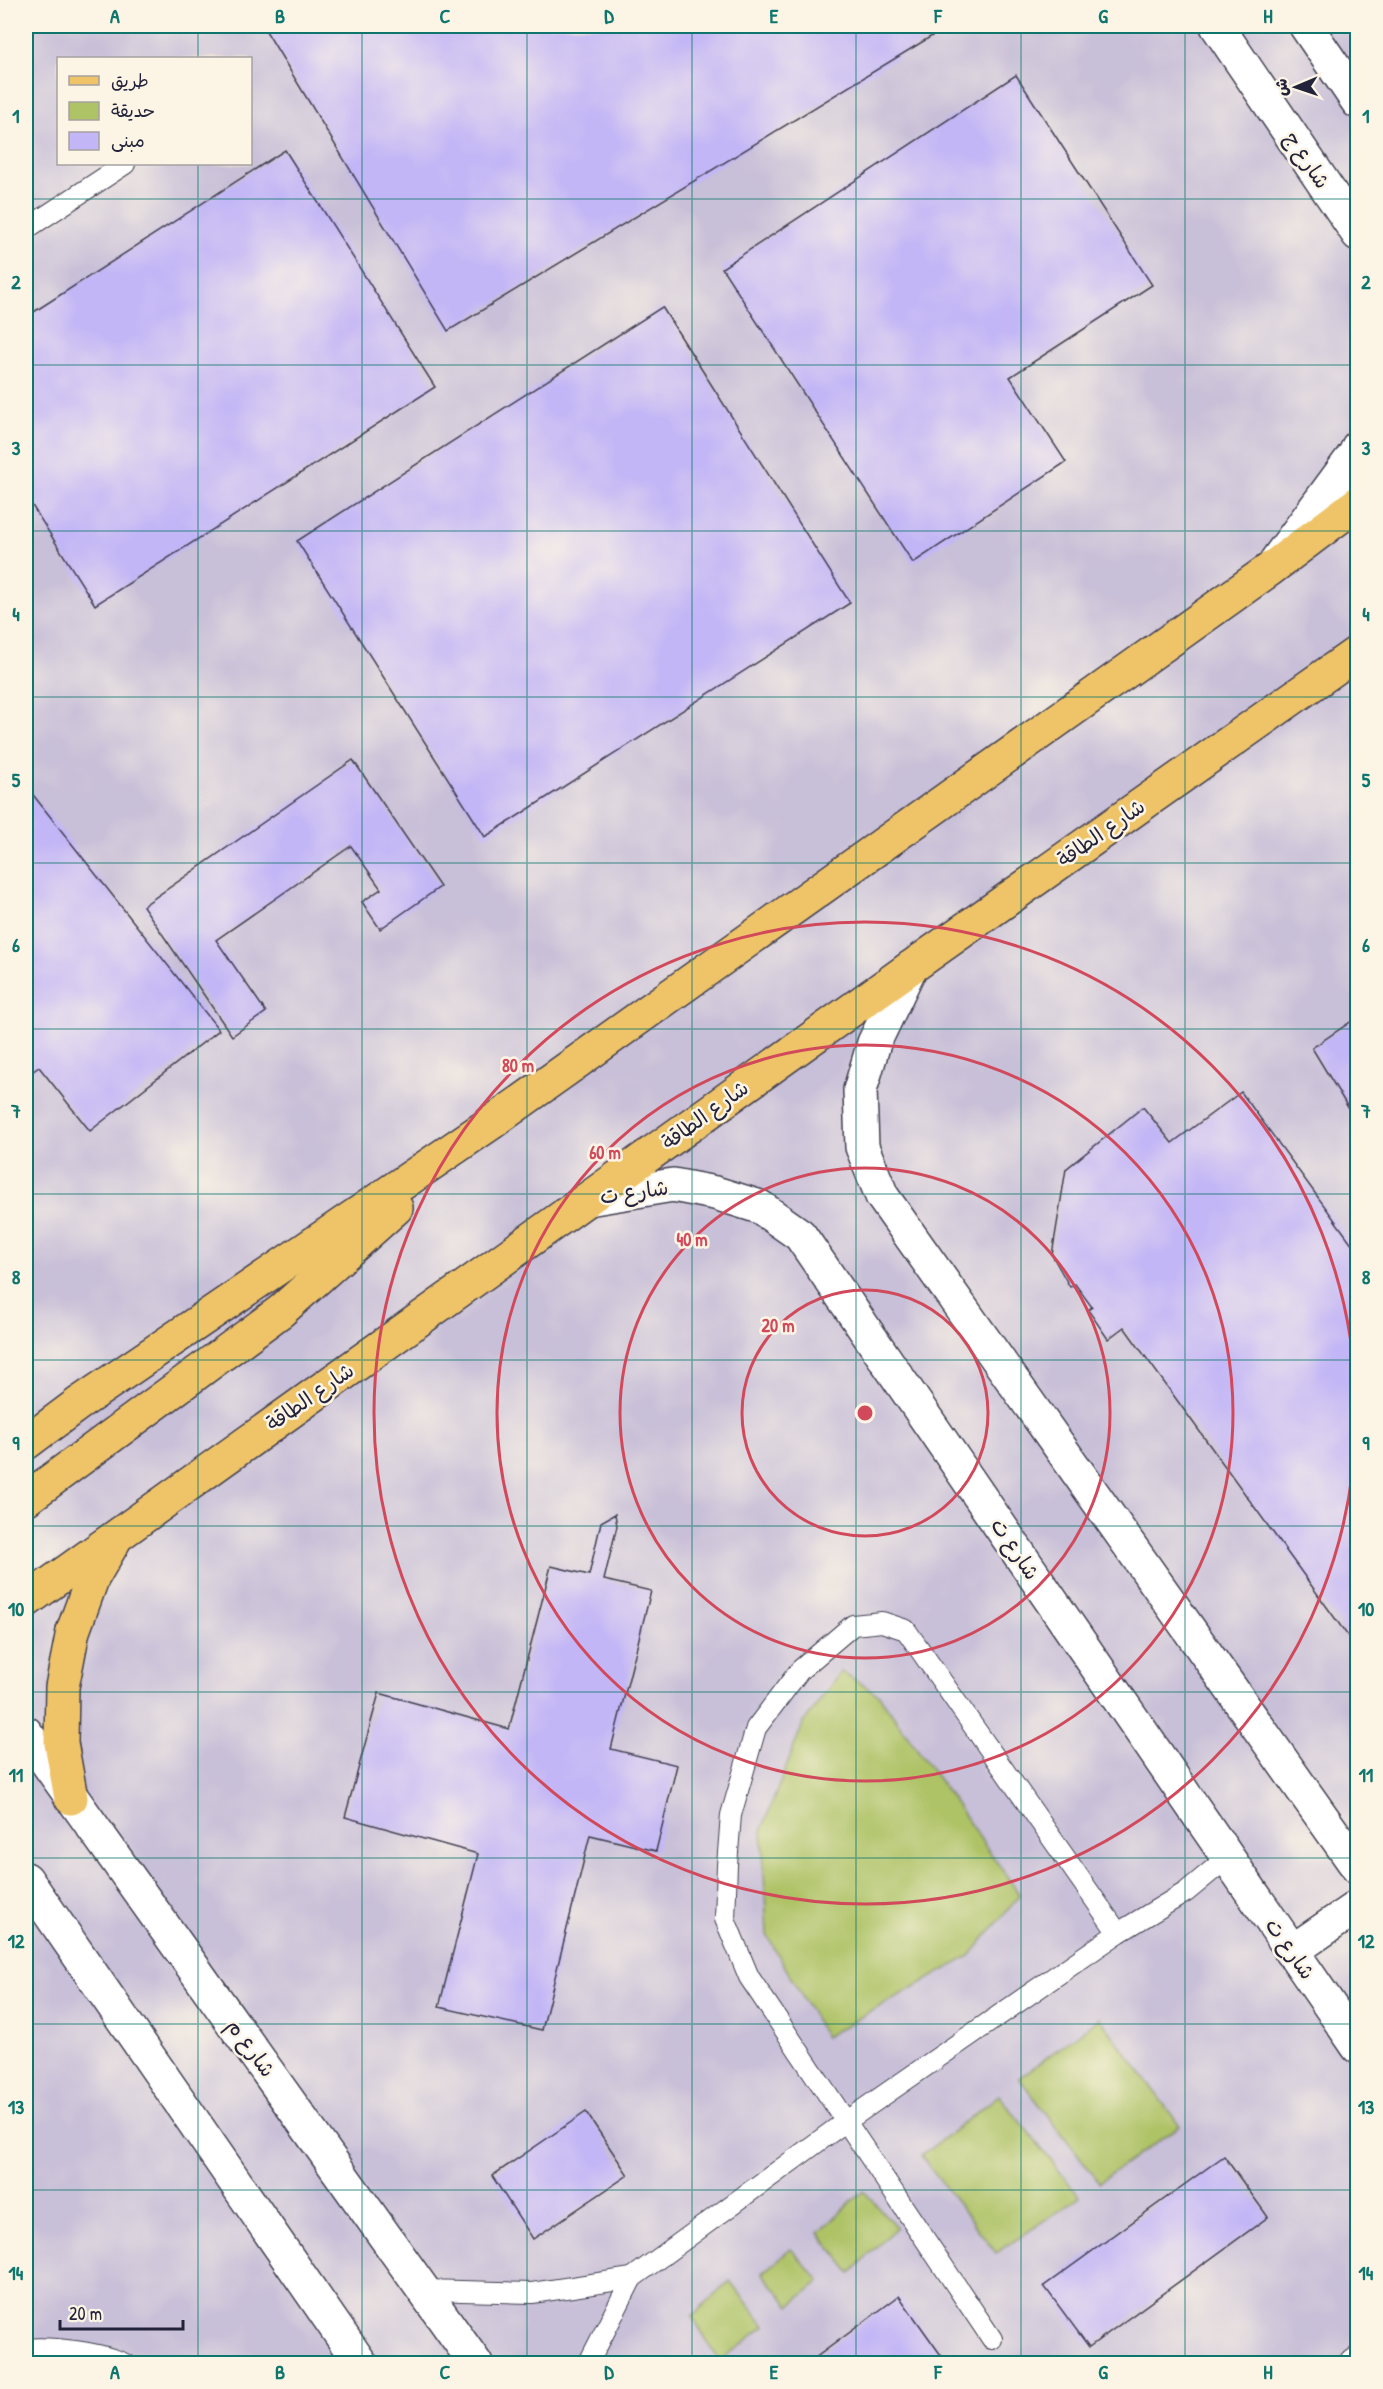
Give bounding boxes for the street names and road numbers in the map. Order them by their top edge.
street label: شارع ج [1277,125,1337,195]
street label: شارع الطاقة [1051,792,1151,874]
street label: شارع الطاقة [655,1073,755,1157]
street label: شارع ت [598,1172,670,1212]
street label: شارع الطاقة [260,1356,360,1438]
street label: شارع ت [983,1512,1047,1586]
street label: شارع ت [1258,1912,1322,1986]
street label: شارع م [219,2013,282,2084]

